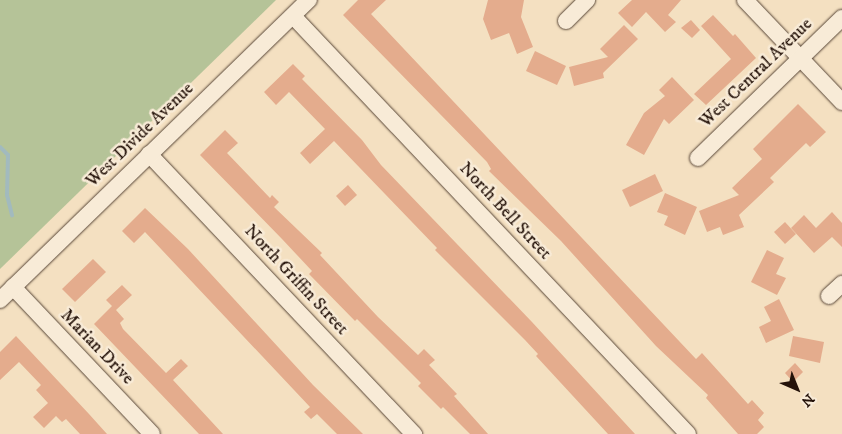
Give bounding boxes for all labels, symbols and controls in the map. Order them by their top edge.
street label: West Central Avenue [695,14,817,132]
street label: West Divide Avenue [82,78,198,192]
street label: North Bell Street [454,158,556,264]
street label: North Griffin Street [239,220,353,340]
street label: Marian Drive [56,305,138,389]
north arrow [772,364,822,414]
text: N [797,389,818,410]

